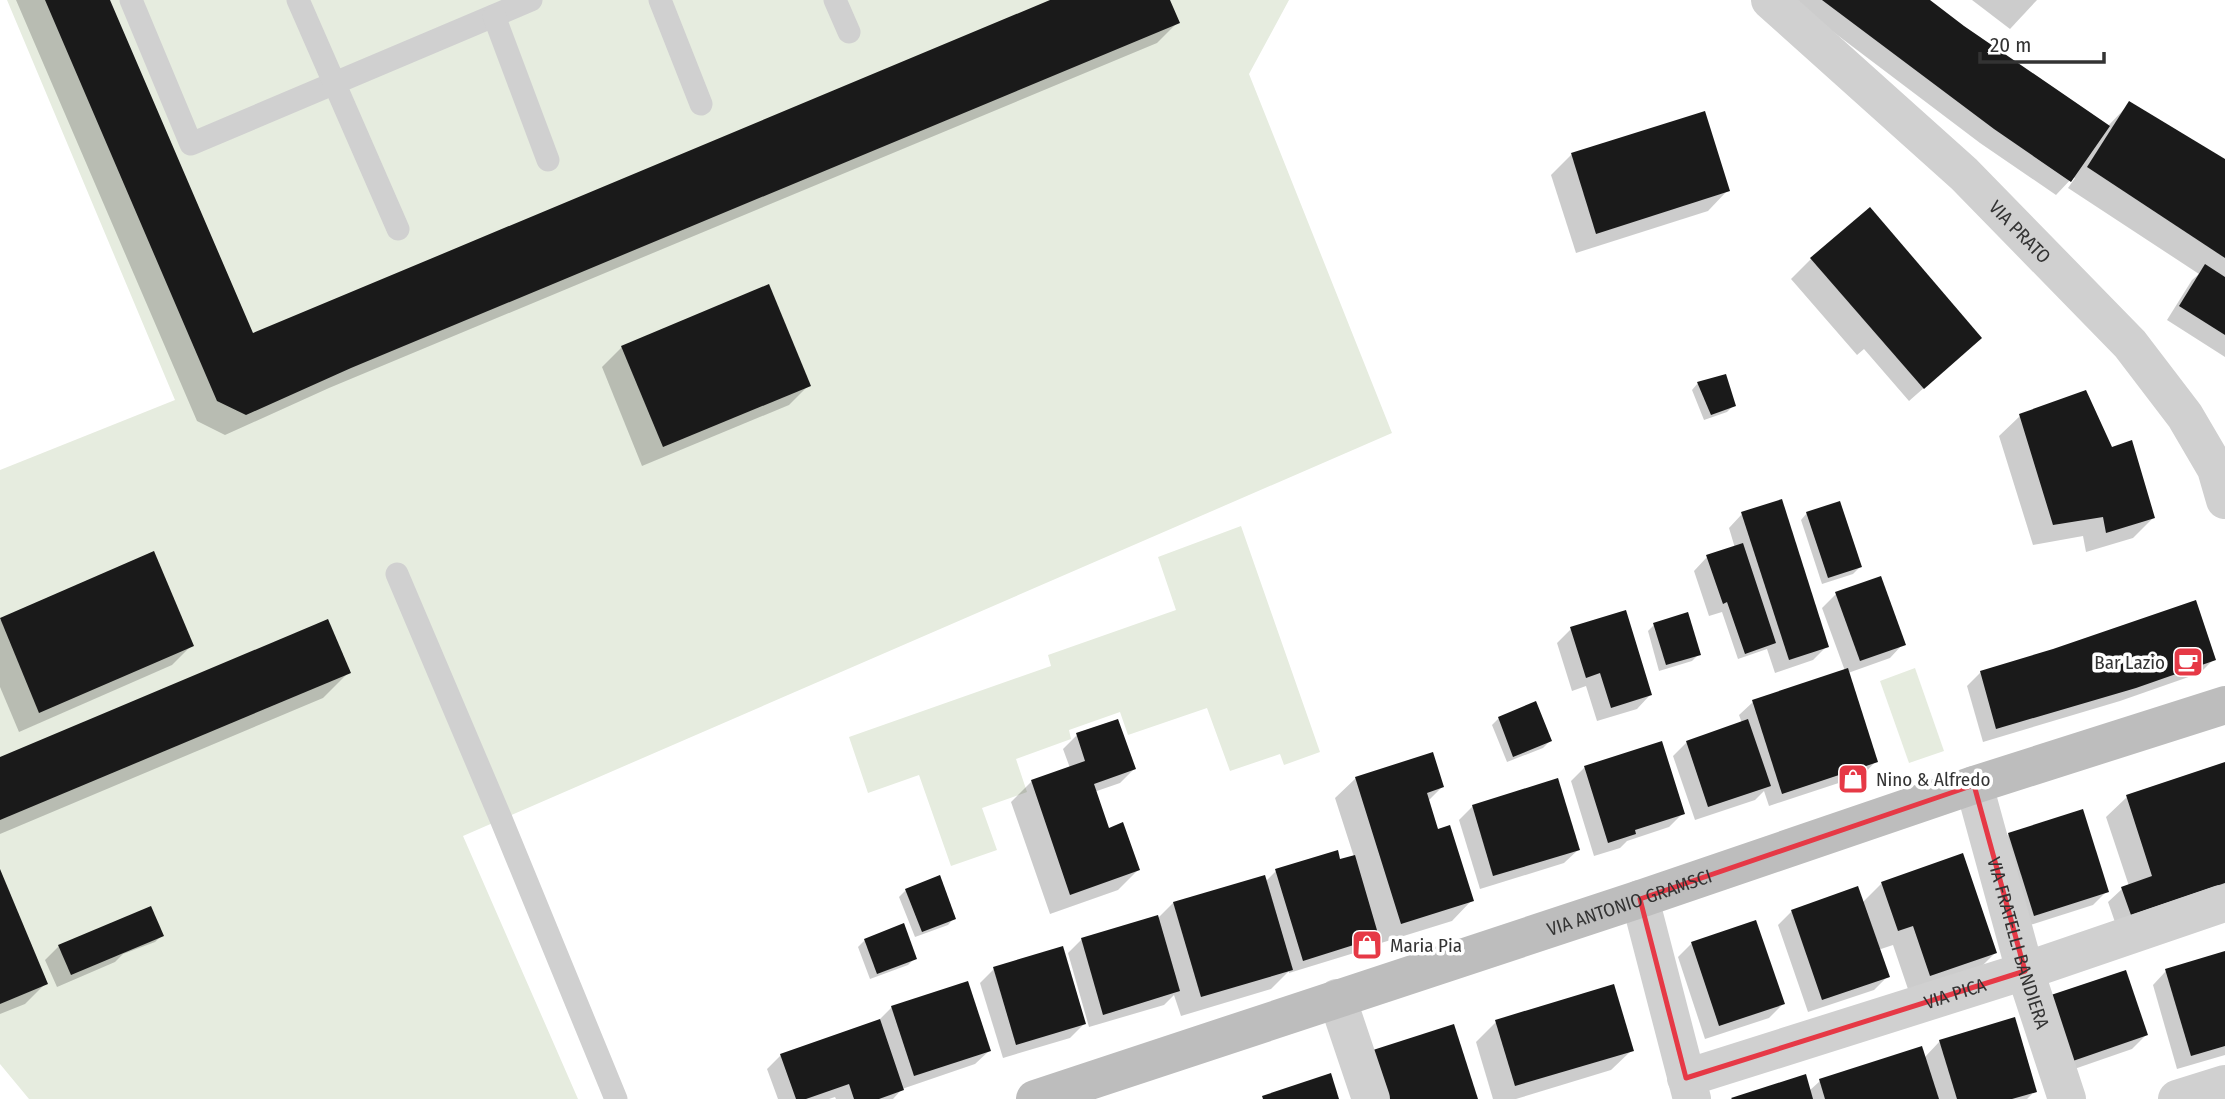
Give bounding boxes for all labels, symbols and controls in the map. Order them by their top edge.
scale bar [1980,21,2104,65]
text: 20 m [1990,32,2031,58]
street label: VIA PRATO [1984,196,2055,268]
cafe icon: Bar Lazio [2171,645,2205,679]
place label: Bar Lazio [2094,651,2165,674]
shop icon: Nino & Alfredo [1836,762,1870,796]
place label: Nino & Alfredo [1876,768,1990,791]
street label: VIA FRATELLI BANDIERA [1982,854,2054,1032]
street label: VIA ANTONIO GRAMSCI [1544,864,1715,941]
shop icon: Maria Pia [1350,928,1384,962]
place label: Maria Pia [1390,934,1462,957]
street label: VIA PICA [1921,973,1989,1014]

